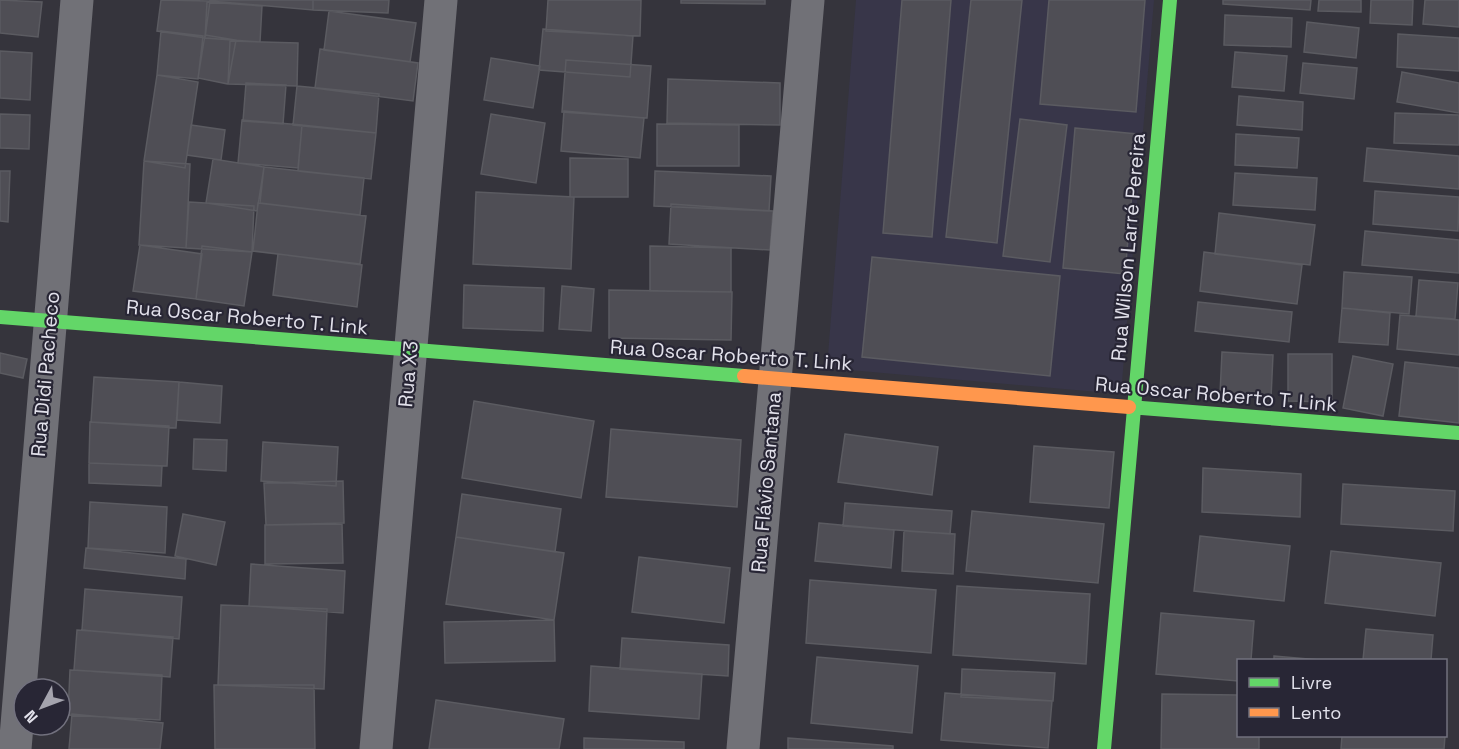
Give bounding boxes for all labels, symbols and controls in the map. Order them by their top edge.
street label: Rua Wilson Larré Pereira [1105,132,1151,362]
street label: Rua Didi Pacheco [25,290,65,458]
street label: Rua Oscar Roberto T. Link [125,293,369,341]
street label: Rua Oscar Roberto T. Link [609,334,853,376]
street label: Rua X3 [392,340,424,408]
street label: Rua Oscar Roberto T. Link [1094,370,1338,418]
street label: Rua Flávio Santana [745,390,787,574]
legend [1237,659,1447,737]
text: Livre [1291,671,1332,694]
north arrow [12,677,72,737]
text: Lento [1291,701,1341,724]
text: N [20,706,43,727]

